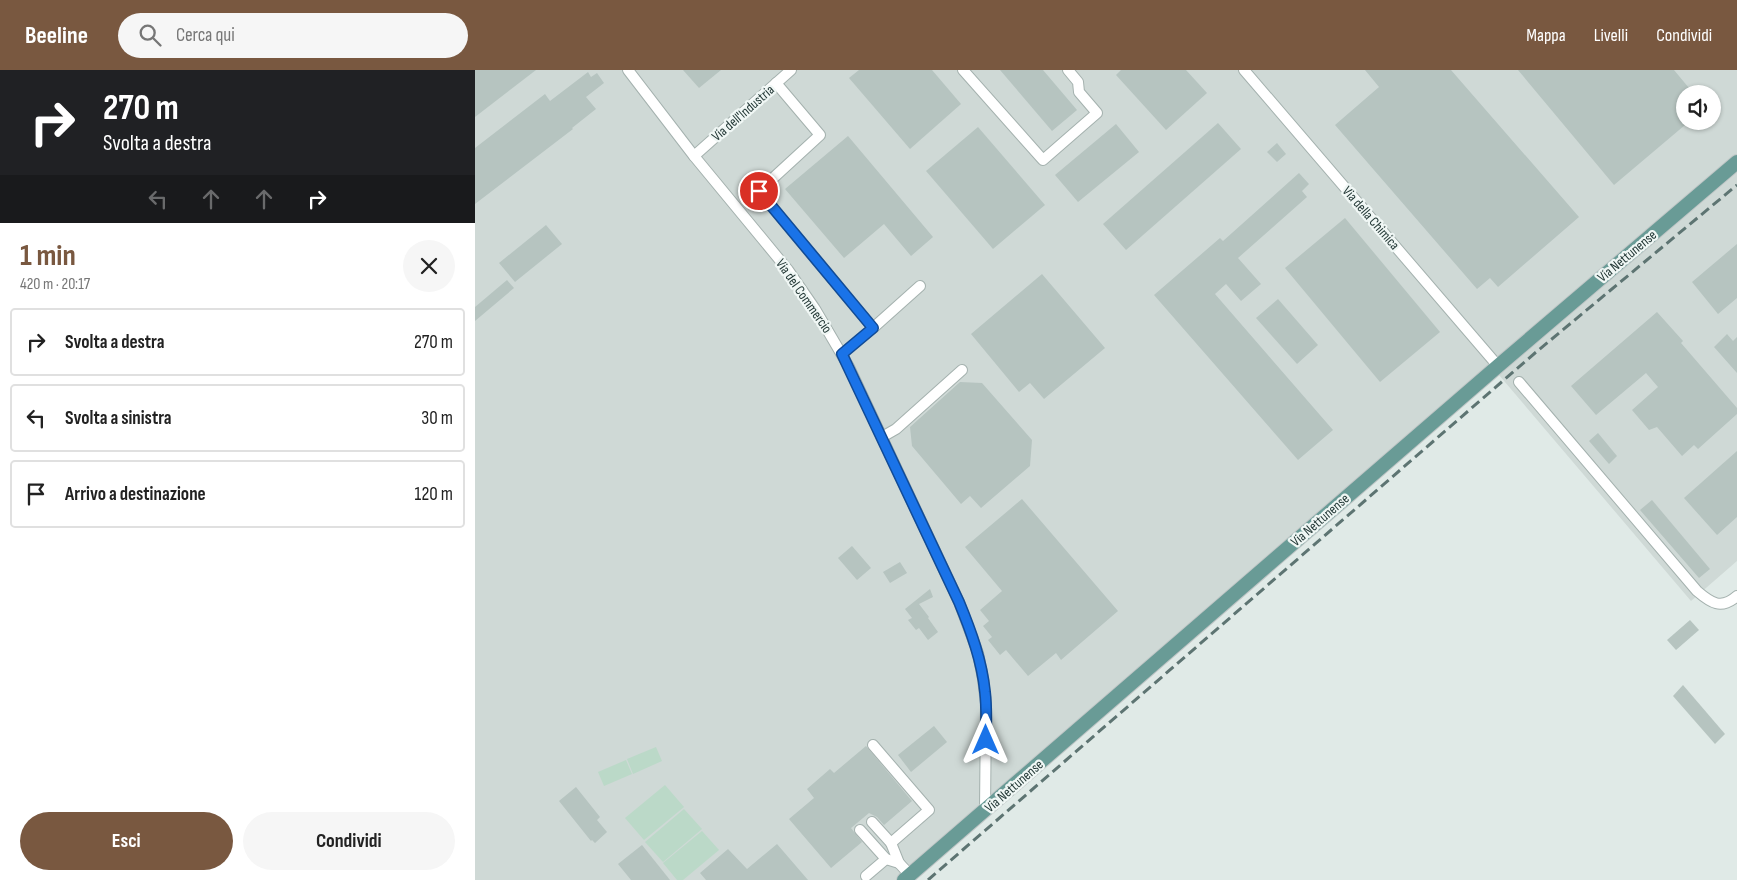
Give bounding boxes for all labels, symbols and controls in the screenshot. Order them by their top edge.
search box [118,13,468,58]
text: Beeline [25,21,88,50]
icon: search [136,21,164,49]
text: Cerca qui [176,24,235,47]
text: Mappa [1526,25,1566,46]
text: Livelli [1594,25,1628,46]
text: Condividi [1656,25,1712,46]
street label: Via dell'Industria [708,81,778,145]
map controls [1676,85,1721,130]
button: sound [1676,85,1721,130]
text: 270 m [103,87,179,130]
icon: right [20,90,85,155]
text: Svolta a destra [103,130,212,157]
pin [738,170,780,212]
icon: arrive [745,177,773,205]
street label: Via della Chimica [1339,183,1403,253]
icon: left [144,185,172,213]
icon: ahead [197,185,225,213]
icon: ahead [250,185,278,213]
icon: right [303,185,331,213]
street label: Via Nettunense [1594,226,1660,286]
text: 1 min [20,238,76,274]
button: close [403,240,455,292]
street label: Via del Commercio [772,256,836,337]
text: 420 m · 20:17 [20,275,90,294]
icon: right [22,328,50,356]
text: Svolta a destra [65,331,165,354]
text: 270 m [414,331,453,354]
icon: left [22,404,50,432]
text: Svolta a sinistra [65,407,172,430]
text: 30 m [421,407,453,430]
icon: arrive [22,480,50,508]
text: Arrivo a destinazione [65,483,206,506]
text: 120 m [415,483,453,506]
street label: Via Nettunense [1287,490,1353,550]
position arrow [959,713,1011,765]
street label: Via Nettunense [981,756,1047,816]
button: Esci [20,812,233,870]
button: Condividi [243,812,455,870]

